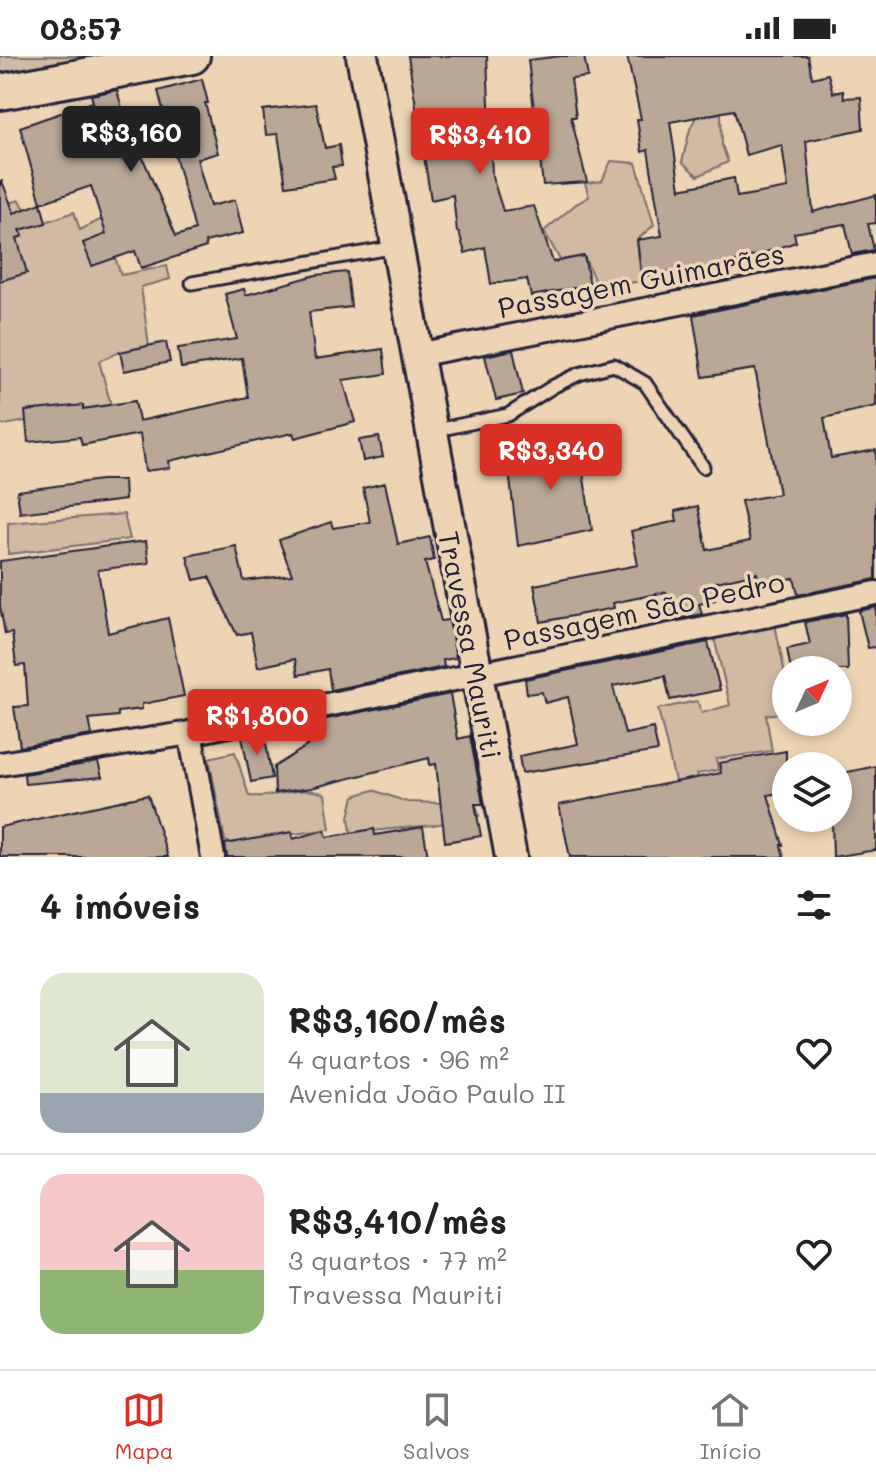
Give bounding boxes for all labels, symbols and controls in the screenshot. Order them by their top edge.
text: 08:57 [40,8,122,48]
pin: R$3,160 [57,106,205,174]
pin: R$3,410 [406,108,554,176]
text: R$3,160 [80,115,182,149]
text: R$3,410 [429,117,531,151]
street label: Passagem Guimarães [495,235,787,325]
pin: R$3,340 [477,424,625,492]
text: R$3,340 [498,433,604,467]
street label: Travessa Mauriti [431,528,511,762]
street label: Passagem São Pedro [501,563,787,657]
north arrow [772,656,852,736]
map controls [772,656,852,832]
pin: R$1,800 [183,689,331,757]
text: R$1,800 [205,698,309,732]
button: layers [772,752,852,832]
text: 4 imóveis [40,883,200,928]
icon: filters [792,883,836,927]
text: R$3,160/mês [288,997,506,1042]
icon: home [104,1005,200,1101]
icon: heart [792,1031,836,1075]
text: 4 quartos · 96 m² [288,1042,509,1076]
text: Avenida João Paulo II [288,1076,566,1110]
text: R$3,410/mês [288,1198,507,1243]
icon: home [104,1206,200,1302]
icon: heart [792,1232,836,1276]
text: 3 quartos · 77 m² [288,1243,507,1277]
text: Travessa Mauriti [288,1277,503,1311]
tab: Mapa [115,1388,173,1465]
tab: Salvos [403,1388,470,1465]
tab: Início [700,1388,761,1465]

